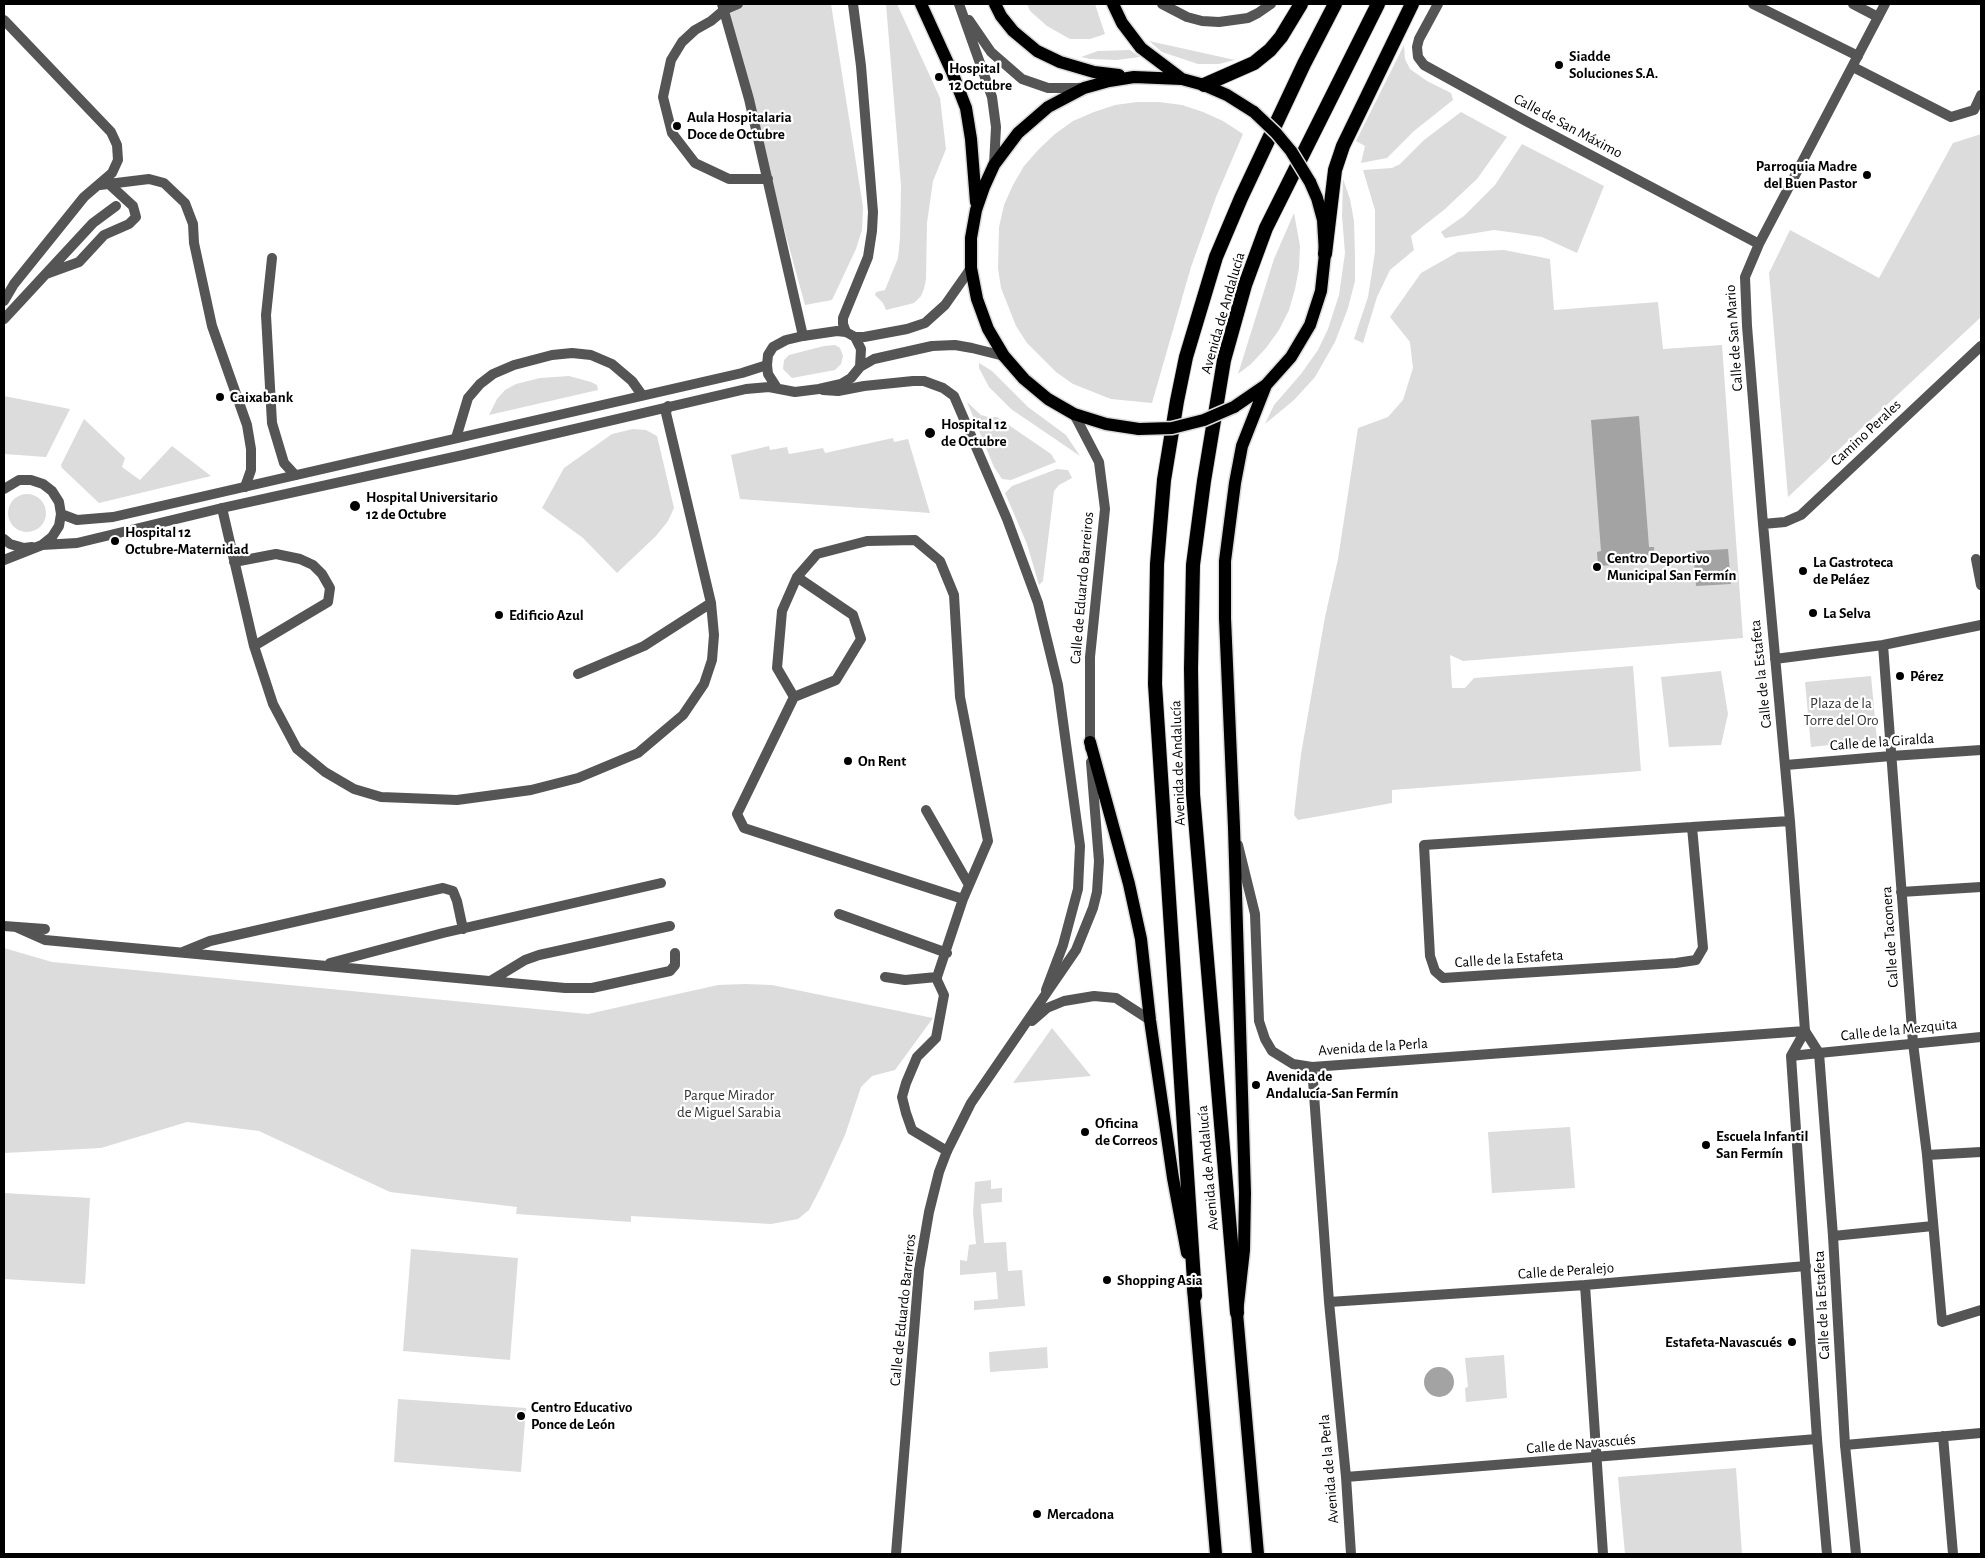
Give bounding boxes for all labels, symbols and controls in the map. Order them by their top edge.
place label: Siadde Soluciones S.A. [1569,47,1658,82]
place label: Hospital 12 Octubre [949,59,1012,94]
marker: Siadde Soluciones S.A. [1553,59,1565,71]
marker: Hospital 12 Octubre [933,71,945,83]
street label: Calle de San Máximo [1511,90,1625,162]
place label: Aula Hospitalaria Doce de Octubre [687,108,792,143]
marker: Aula Hospitalaria Doce de Octubre [671,120,683,132]
place label: Parroquia Madre del Buen Pastor [1756,157,1857,192]
marker: Parroquia Madre del Buen Pastor [1861,169,1873,181]
street label: Avenida de Andalucía [1197,250,1249,376]
street label: Calle de San Mario [1721,284,1747,392]
place label: Caixabank [230,388,293,406]
marker: Caixabank [214,391,226,403]
street label: Camino Perales [1827,396,1905,470]
place label: Hospital 12 de Octubre [941,415,1007,450]
marker: Hospital 12 de Octubre [923,426,937,440]
place label: Hospital Universitario 12 de Octubre [366,488,498,523]
marker: Hospital Universitario 12 de Octubre [348,499,362,513]
street label: Calle de Eduardo Barreiros [1066,511,1098,665]
place label: Hospital 12 Octubre-Maternidad [125,523,249,558]
marker: Hospital 12 Octubre-Maternidad [109,535,121,547]
place label: Centro Deportivo Municipal San Fermín [1607,549,1736,584]
place label: La Gastroteca de Peláez [1813,553,1893,588]
marker: Centro Deportivo Municipal San Fermín [1591,561,1603,573]
marker: La Gastroteca de Peláez [1797,565,1809,577]
place label: La Selva [1823,604,1871,622]
place label: Edificio Azul [509,606,584,624]
marker: La Selva [1807,607,1819,619]
marker: Edificio Azul [493,609,505,621]
street label: Calle de la Estafeta [1746,619,1776,729]
place label: Pérez [1910,667,1944,685]
marker: Pérez [1894,670,1906,682]
park label: Plaza de la Torre del Oro [1803,694,1879,729]
street label: Avenida de Andalucía [1167,700,1189,826]
street label: Calle de la Giralda [1829,729,1935,755]
place label: On Rent [858,752,906,770]
marker: On Rent [842,755,854,767]
street label: Calle de Taconera [1877,886,1903,988]
street label: Calle de la Estafeta [1454,946,1564,972]
street label: Calle de la Mezquita [1840,1015,1958,1045]
street label: Avenida de la Perla [1318,1034,1428,1060]
place label: Avenida de Andalucía-San Fermín [1266,1067,1398,1102]
marker: Avenida de Andalucía-San Fermín [1250,1079,1262,1091]
park label: Parque Mirador de Miguel Sarabia [677,1086,781,1121]
street label: Avenida de Andalucía [1194,1105,1222,1231]
place label: Oficina de Correos [1095,1114,1158,1149]
marker: Oficina de Correos [1079,1126,1091,1138]
place label: Escuela Infantil San Fermín [1716,1127,1808,1162]
marker: Escuela Infantil San Fermín [1700,1139,1712,1151]
street label: Calle de Eduardo Barreiros [886,1233,920,1387]
street label: Calle de la Estafeta [1810,1250,1834,1360]
street label: Calle de Peralejo [1517,1259,1615,1283]
place label: Shopping Asia [1117,1271,1203,1289]
marker: Shopping Asia [1101,1274,1113,1286]
place label: Estafeta-Navascués [1665,1333,1782,1351]
marker: Estafeta-Navascués [1786,1336,1798,1348]
place label: Centro Educativo Ponce de León [531,1398,632,1433]
marker: Centro Educativo Ponce de León [515,1410,527,1422]
street label: Avenida de la Perla [1315,1414,1343,1524]
street label: Calle de Navascués [1526,1430,1636,1458]
place label: Mercadona [1047,1505,1114,1523]
marker: Mercadona [1031,1508,1043,1520]

